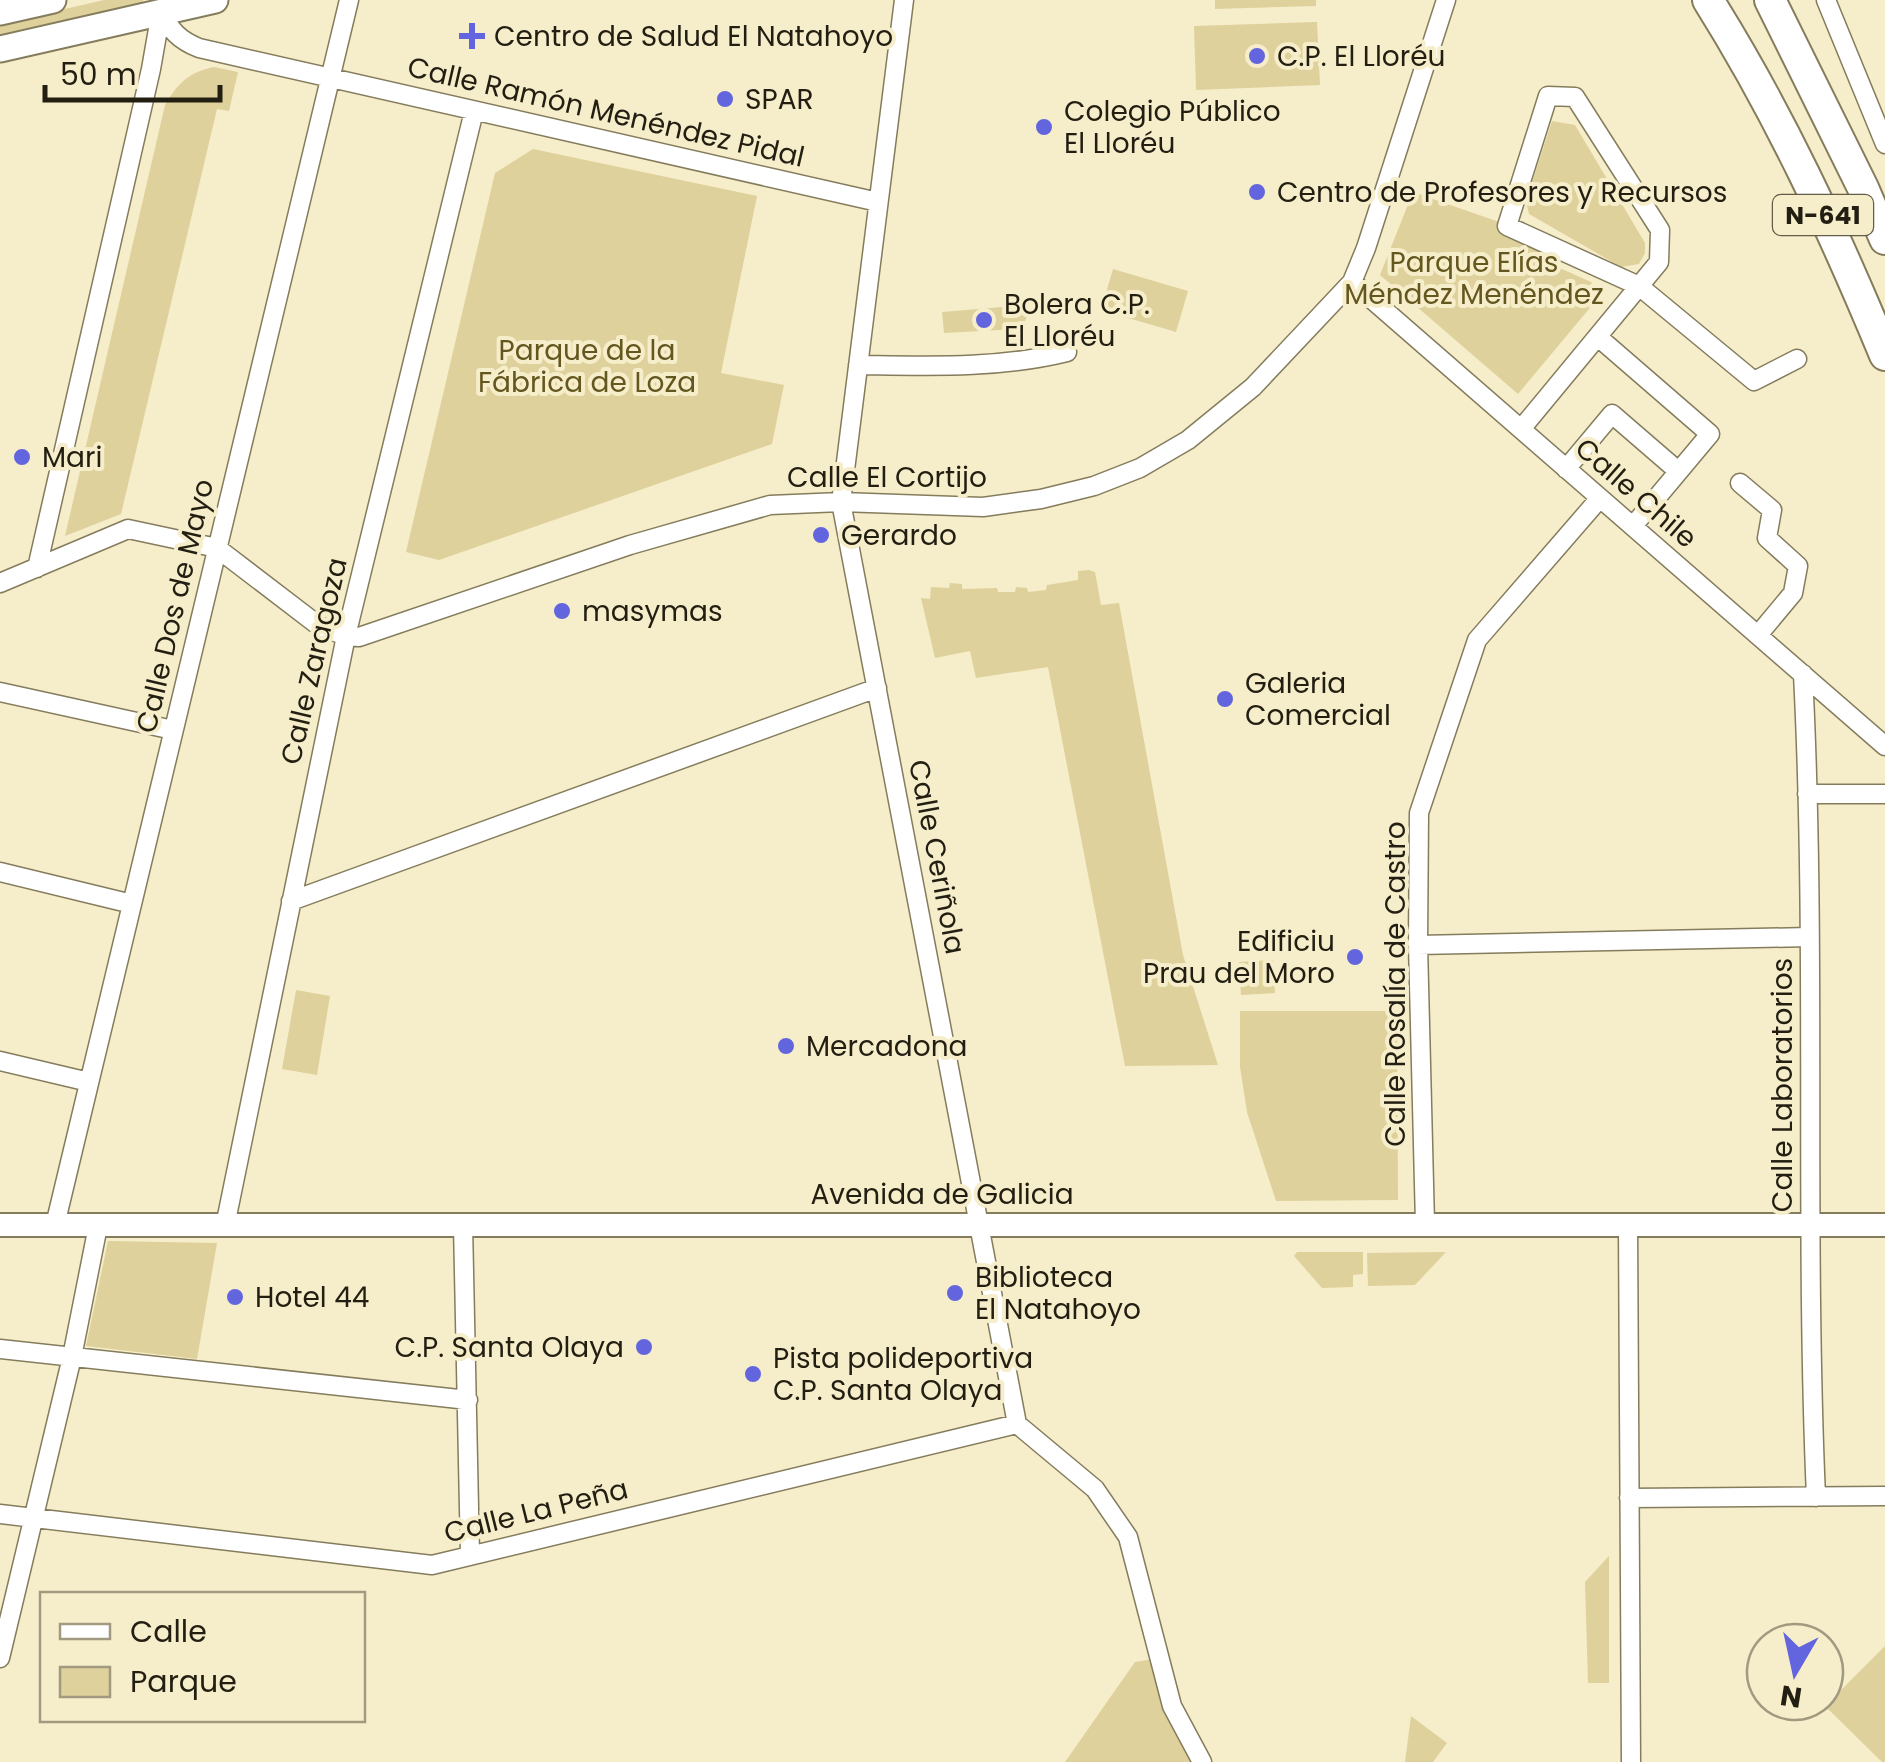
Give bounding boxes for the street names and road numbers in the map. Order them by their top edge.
street label: Calle Ramón Menéndez Pidal [404,47,808,177]
road number: N-641 [1773,195,1873,235]
street label: Calle Chile [1567,429,1705,557]
street label: Calle El Cortijo [787,458,987,497]
street label: Calle Dos de Mayo [127,475,223,737]
street label: Calle Zaragoza [271,554,357,768]
street label: Calle Ceriñola [899,757,975,957]
street label: Calle Rosalía de Castro [1376,821,1415,1147]
street label: Calle Laboratorios [1763,958,1802,1212]
street label: Avenida de Galicia [810,1175,1074,1214]
street label: Calle La Peña [440,1469,632,1553]

